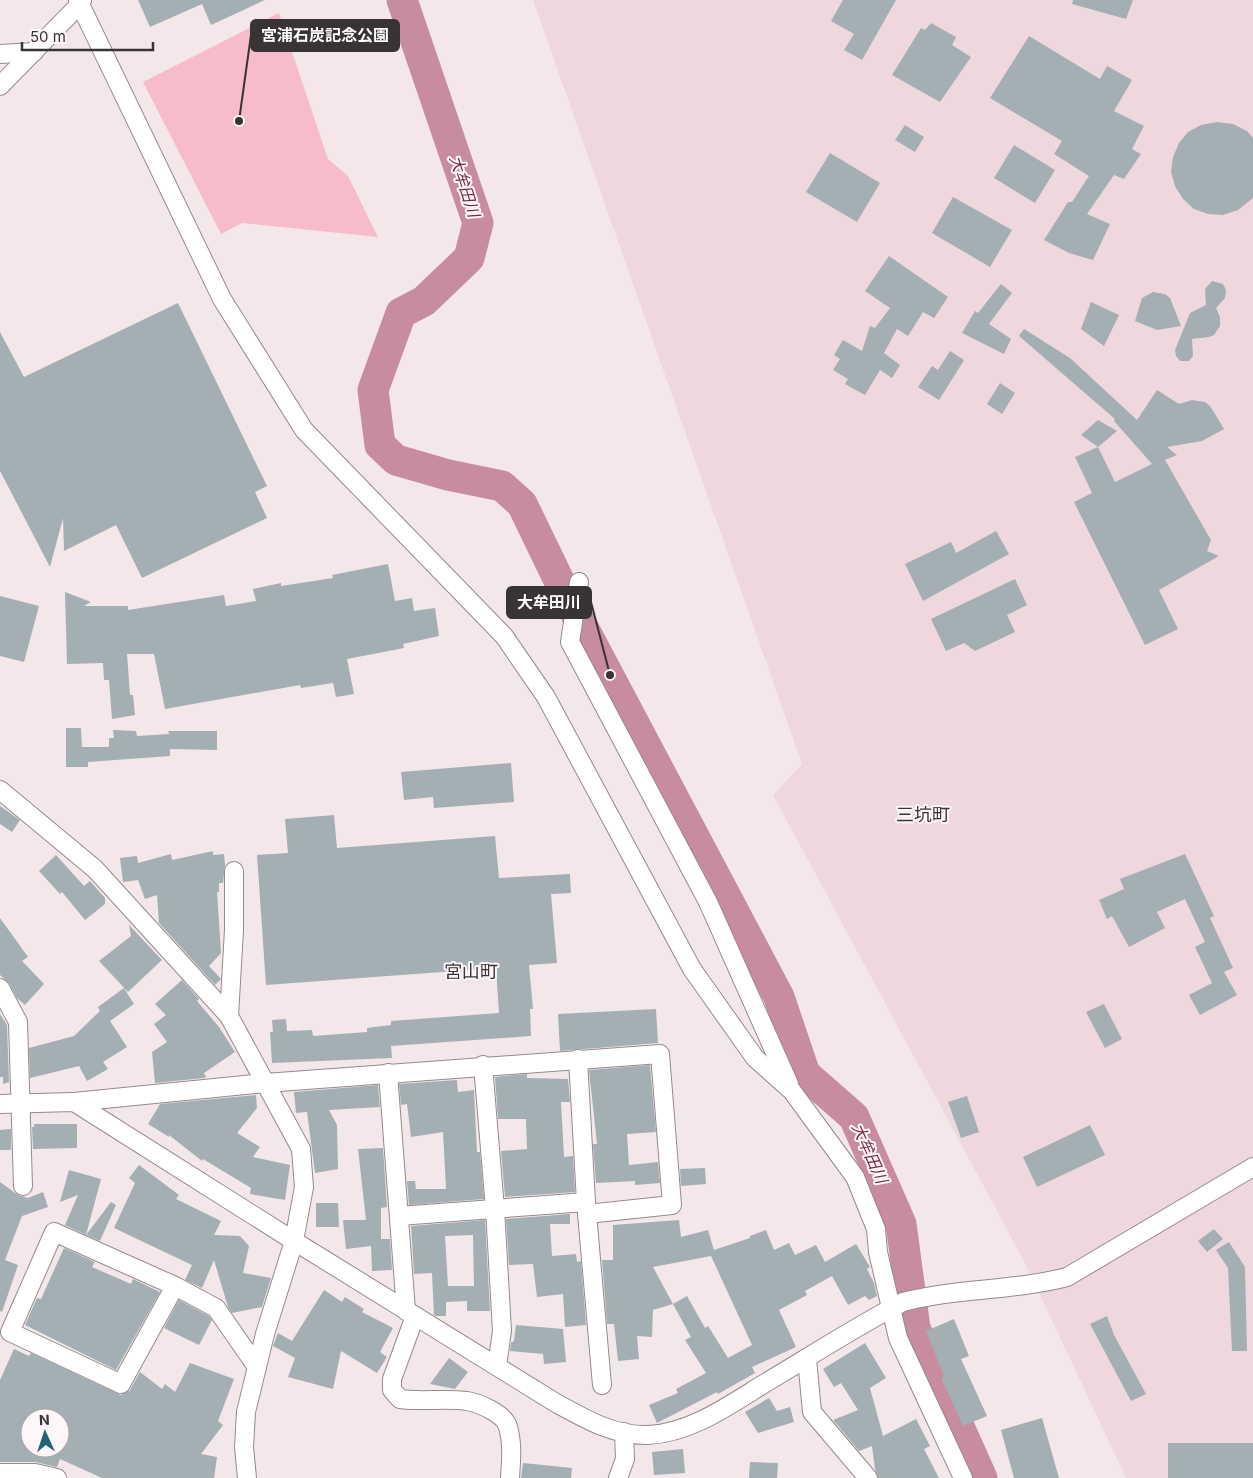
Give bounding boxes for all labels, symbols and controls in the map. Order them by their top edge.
scale bar [22,20,154,52]
callout: 宮浦石炭記念公園 [251,20,399,51]
text: 宮浦石炭記念公園 [261,25,389,45]
text: 50 m [30,27,66,46]
water label: 大牟田川 [446,152,485,221]
callout: 大牟田川 [507,587,591,618]
text: 大牟田川 [517,592,581,612]
district label: 三坑町 [896,804,950,825]
district label: 宮山町 [444,961,498,982]
water label: 大牟田川 [848,1120,893,1188]
north arrow [20,1408,70,1458]
text: N [39,1411,50,1428]

